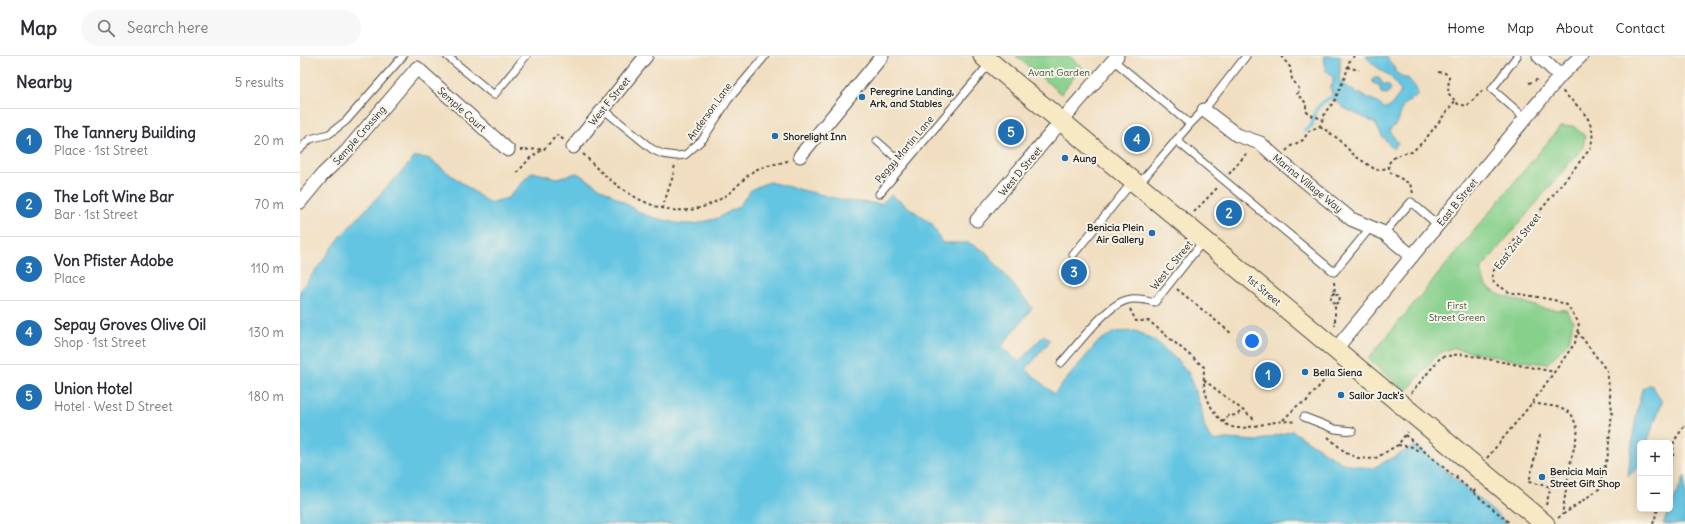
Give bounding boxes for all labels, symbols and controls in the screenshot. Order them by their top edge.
search box [81,10,361,46]
text: Map [20,16,57,40]
icon: search [95,17,117,39]
text: Search here [127,18,208,37]
text: Home [1447,19,1485,37]
text: Map [1507,19,1534,37]
text: About [1556,19,1594,37]
text: Contact [1616,19,1665,37]
park label: Avant Garden [1028,66,1090,79]
text: Nearby [16,71,72,93]
text: 5 results [235,74,284,91]
street label: West F Street [586,74,633,128]
street label: Anderson Lane [684,80,735,143]
street label: Semple Court [435,84,489,135]
place label: Peregrine Landing, Ark, and Stables [870,85,954,110]
marker: Peregrine Landing, Ark, and Stables [857,92,867,102]
street label: Semple Crossing [330,103,389,168]
street label: Peggy Martin Lane [872,113,936,186]
pin: 5 [998,117,1024,147]
text: The Tannery Building [54,123,196,142]
pin: 4 [1124,124,1150,154]
place label: Shorelight Inn [783,130,847,143]
marker: Shorelight Inn [770,131,780,141]
text: 1 [26,132,32,149]
text: 20 m [254,132,284,149]
text: Place · 1st Street [54,142,148,159]
street label: West D Street [996,143,1045,199]
street label: Marina Village Way [1270,151,1345,216]
place label: Aung [1073,152,1097,165]
marker: Aung [1060,153,1070,163]
street label: East B Street [1434,175,1481,229]
text: The Loft Wine Bar [54,187,174,206]
text: 2 [25,196,33,213]
text: 70 m [255,196,284,213]
pin: 2 [1216,198,1242,228]
text: Bar · 1st Street [54,206,138,223]
street label: East 2nd Street [1491,210,1544,272]
place label: Benicia Plein Air Gallery [1087,221,1144,246]
marker: Benicia Plein Air Gallery [1147,228,1157,238]
street label: West C Street [1147,237,1196,293]
text: Von Pfister Adobe [54,251,174,270]
pin: 3 [1061,257,1087,287]
text: 3 [25,260,33,277]
text: 110 m [251,260,284,277]
text: Place [54,270,85,287]
street label: 1st Street [1244,272,1284,309]
park label: First Street Green [1429,299,1486,324]
text: Sepay Groves Olive Oil [54,315,206,334]
text: 4 [25,324,33,341]
text: 130 m [248,324,284,341]
your location [1242,331,1262,351]
text: Shop · 1st Street [54,334,146,351]
pin: 1 [1255,360,1281,390]
place label: Bella Siena [1313,366,1362,379]
marker: Bella Siena [1300,367,1310,377]
text: Union Hotel [54,379,132,398]
text: 5 [25,388,33,405]
text: 180 m [248,388,284,405]
place label: Sailor Jack's [1349,389,1405,402]
marker: Sailor Jack's [1336,390,1346,400]
text: Hotel · West D Street [54,398,173,415]
map controls [1637,440,1673,512]
button: + [1637,440,1673,476]
place label: Benicia Main Street Gift Shop [1550,465,1621,490]
marker: Benicia Main Street Gift Shop [1537,472,1547,482]
button: − [1637,476,1673,512]

